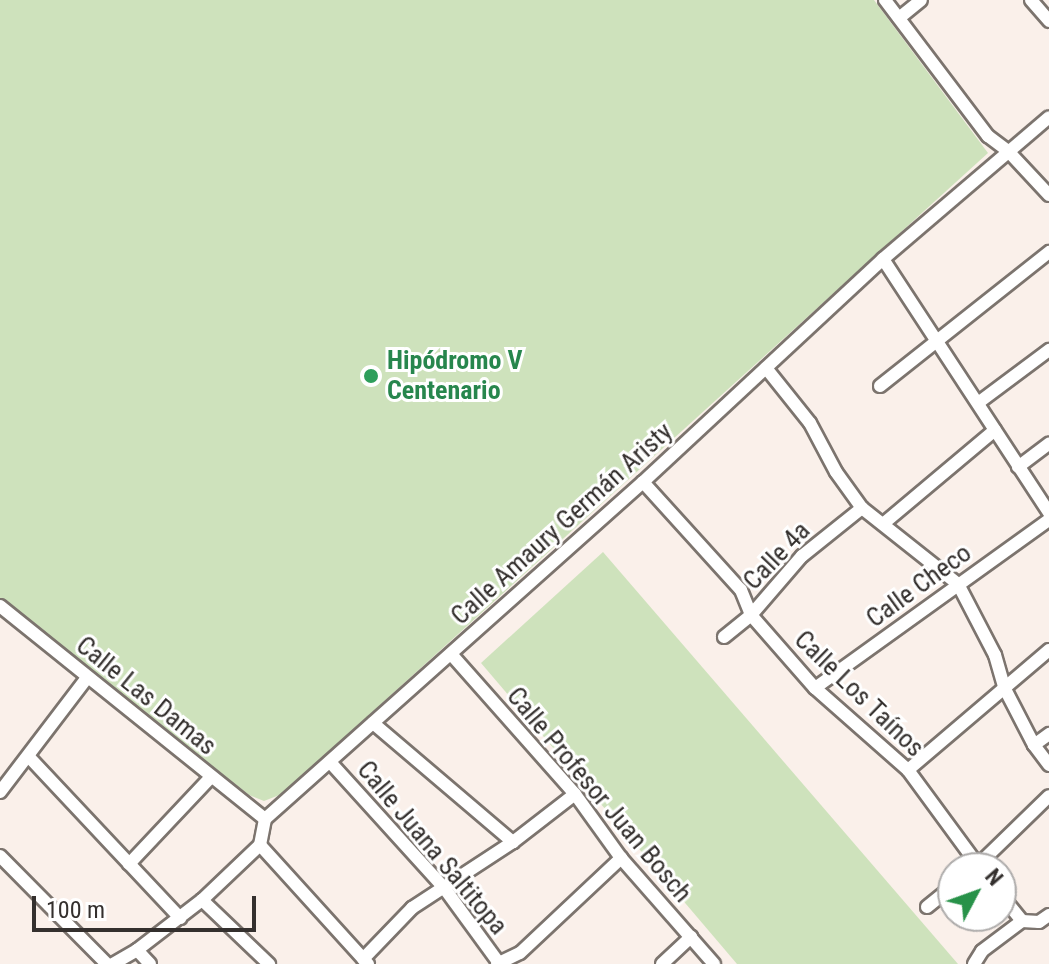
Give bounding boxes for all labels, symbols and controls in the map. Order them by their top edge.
place label: Hipódromo V Centenario [387,345,523,406]
marker: Hipódromo V Centenario [362,367,380,385]
street label: Calle Amaury Germán Aristy [445,416,679,632]
street label: Calle 4a [737,515,817,597]
street label: Calle Checo [861,538,977,634]
street label: Calle Los Taínos [787,624,931,764]
street label: Calle Las Damas [70,630,222,762]
street label: Calle Profesor Juan Bosch [500,681,698,909]
street label: Calle Juana Saltitopa [350,755,514,941]
north arrow [937,852,1017,932]
text: N [980,864,1008,891]
scale bar [36,880,260,930]
text: 100 m [46,896,105,924]

